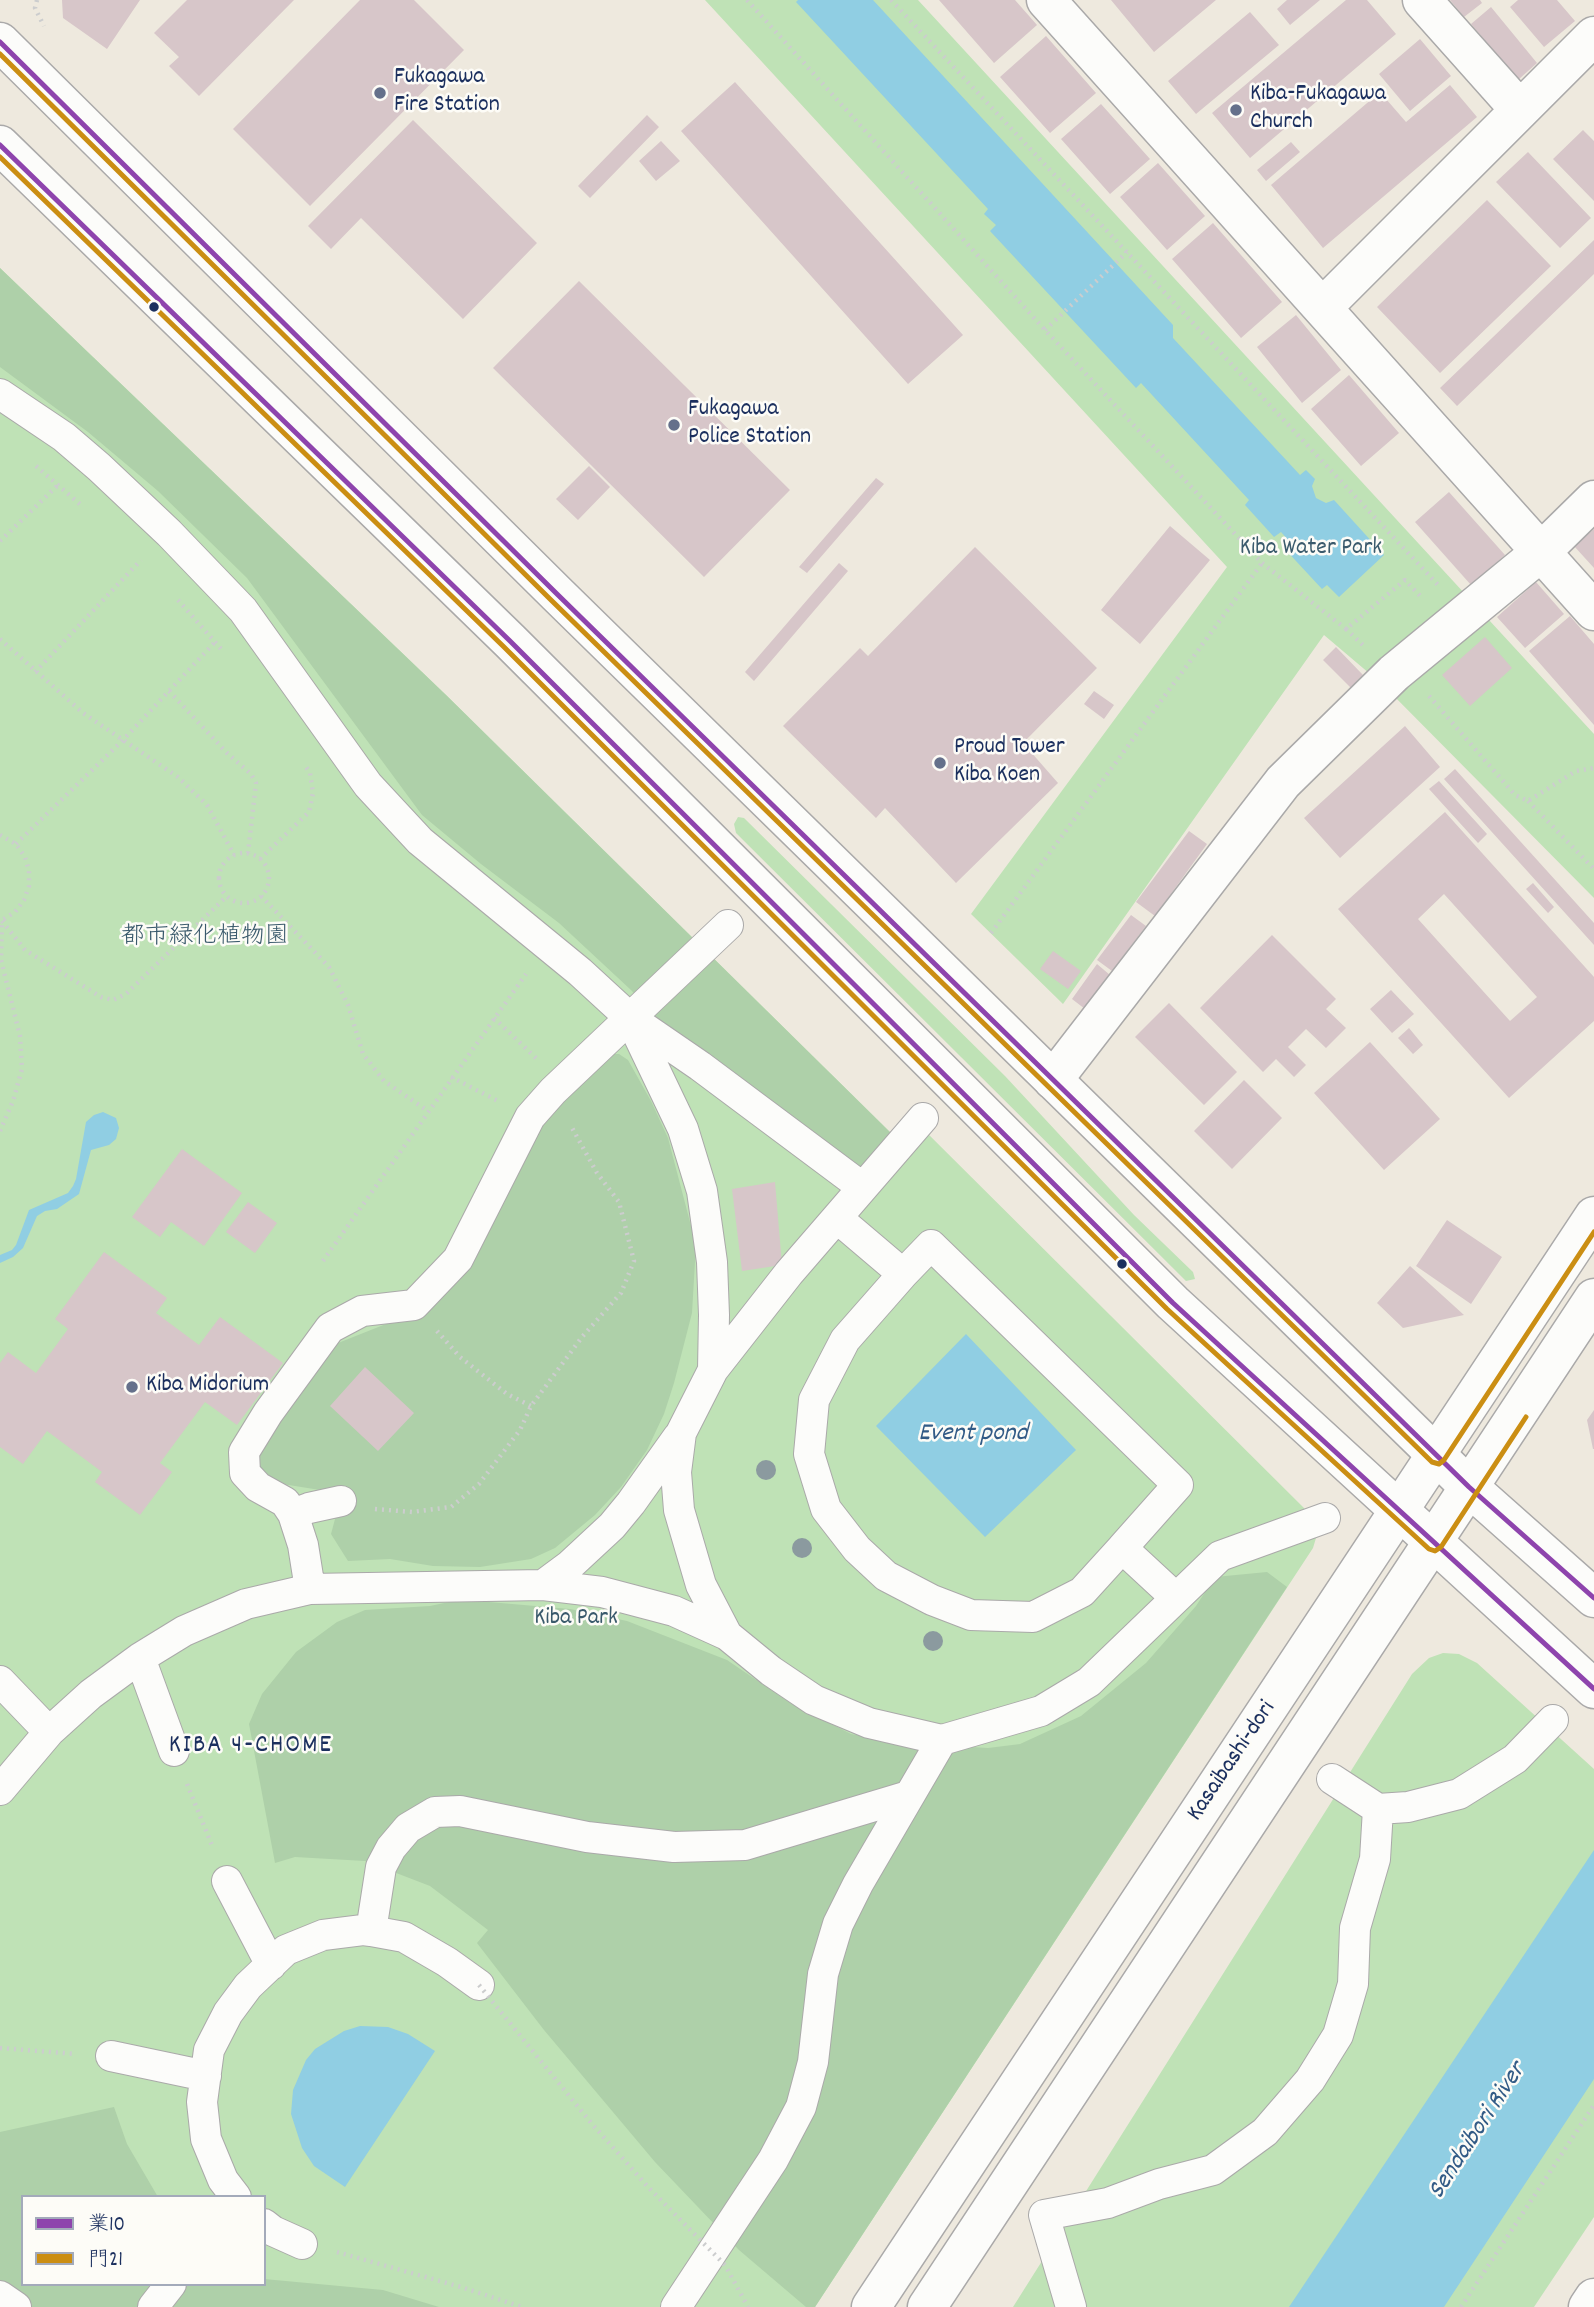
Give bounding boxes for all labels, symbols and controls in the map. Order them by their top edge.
place label: Fukagawa Fire Station [394,65,500,121]
place label: Kiba-Fukagawa Church [1250,82,1386,138]
marker: Fukagawa Fire Station [372,85,388,101]
marker: Kiba-Fukagawa Church [1228,102,1244,118]
unlabelled marker [147,300,161,314]
place label: Fukagawa Police Station [688,397,811,453]
marker: Fukagawa Police Station [666,417,682,433]
park label: Kiba Water Park [1240,536,1382,564]
place label: Proud Tower Kiba Koen [954,735,1065,791]
marker: Proud Tower Kiba Koen [932,755,948,771]
park label: 都市緑化植物園 [121,925,289,953]
unlabelled marker [1115,1257,1129,1271]
place label: Kiba Midorium [146,1373,269,1401]
marker: Kiba Midorium [124,1379,140,1395]
water label: Event pond [918,1419,1028,1451]
park label: Kiba Park [534,1606,618,1634]
street label: Kasaibashi-dori [1182,1696,1284,1828]
district label: KIBA 4-CHOME [170,1731,332,1763]
water label: Sendaibori River [1423,2058,1535,2206]
legend [21,2195,266,2286]
text: 業10 [88,2211,125,2241]
text: 門21 [88,2246,123,2276]

